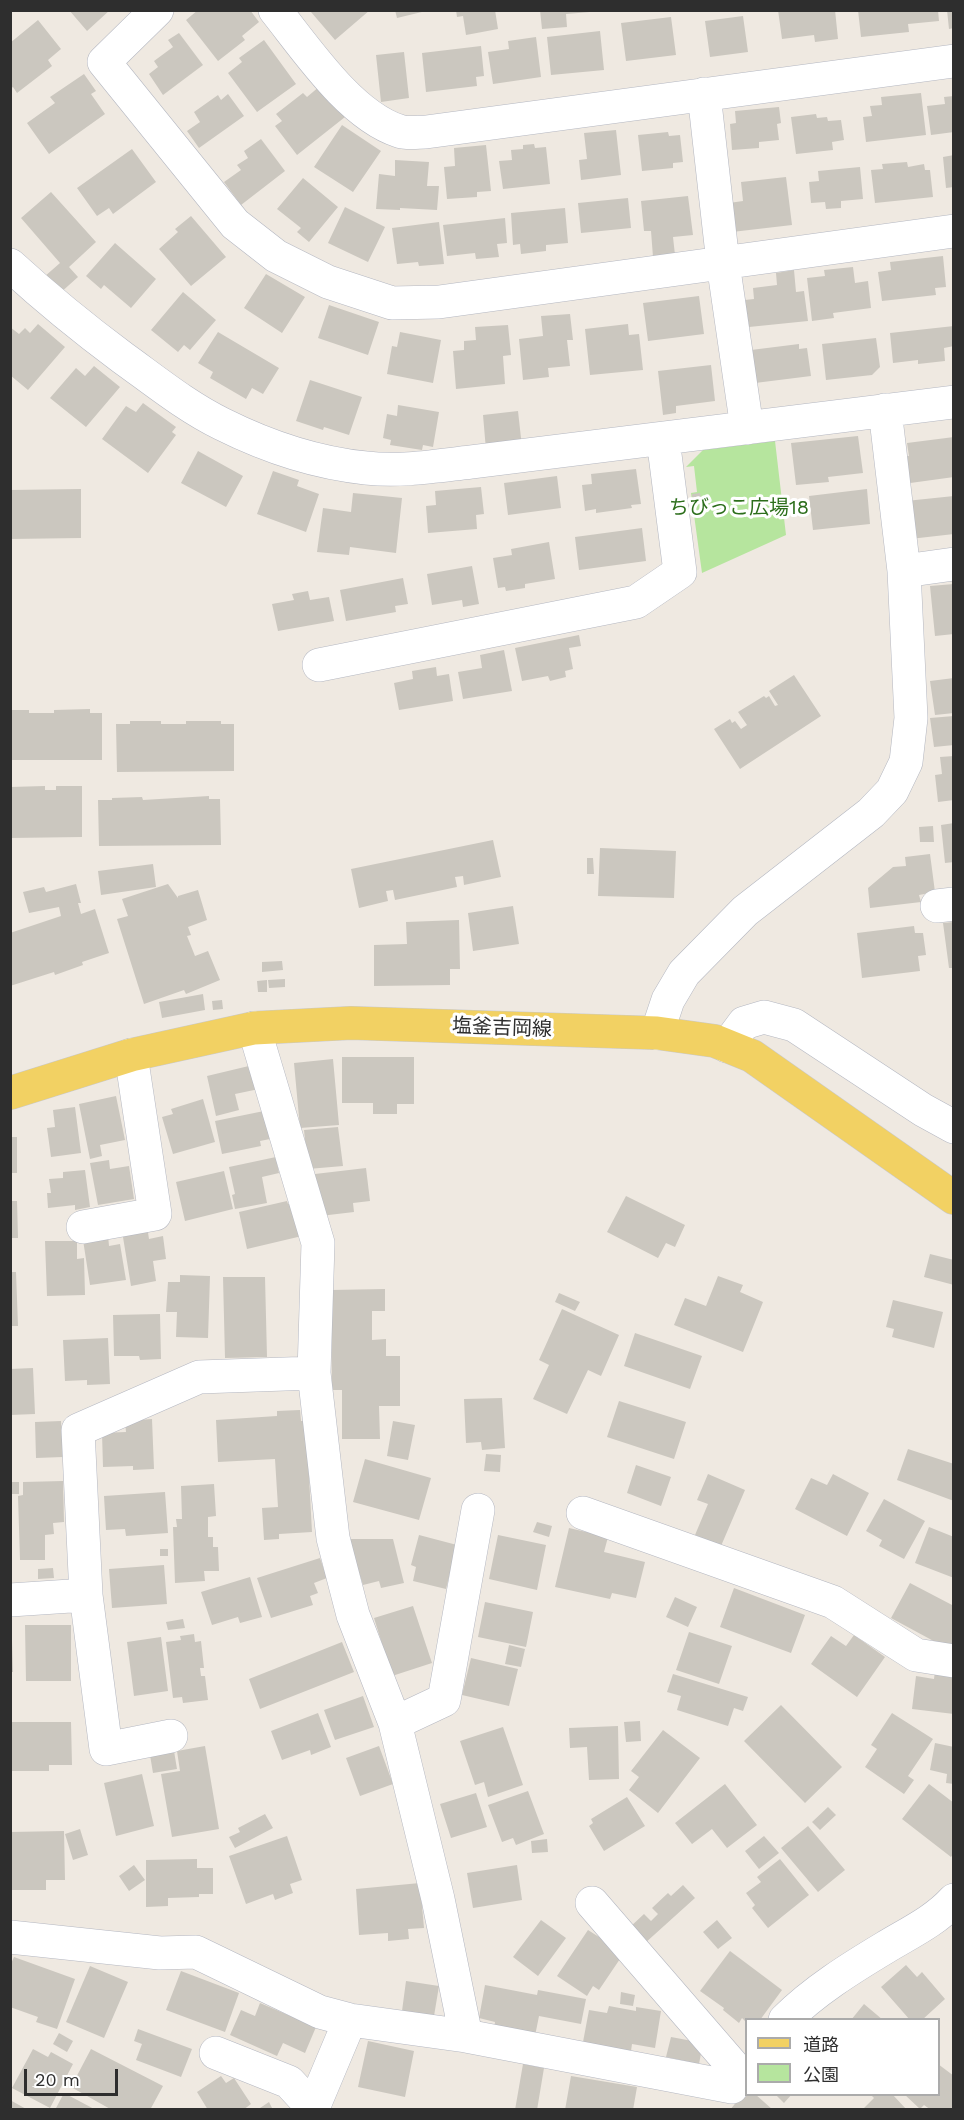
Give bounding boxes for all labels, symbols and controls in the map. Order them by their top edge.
park label: ちびっこ広場18 [669,496,809,520]
street label: 塩釜吉岡線 [452,1014,552,1042]
legend [745,2018,940,2096]
text: 道路 [803,2034,839,2055]
scale bar [27,2057,122,2095]
text: 公園 [803,2064,839,2085]
text: 20 m [35,2069,80,2090]

